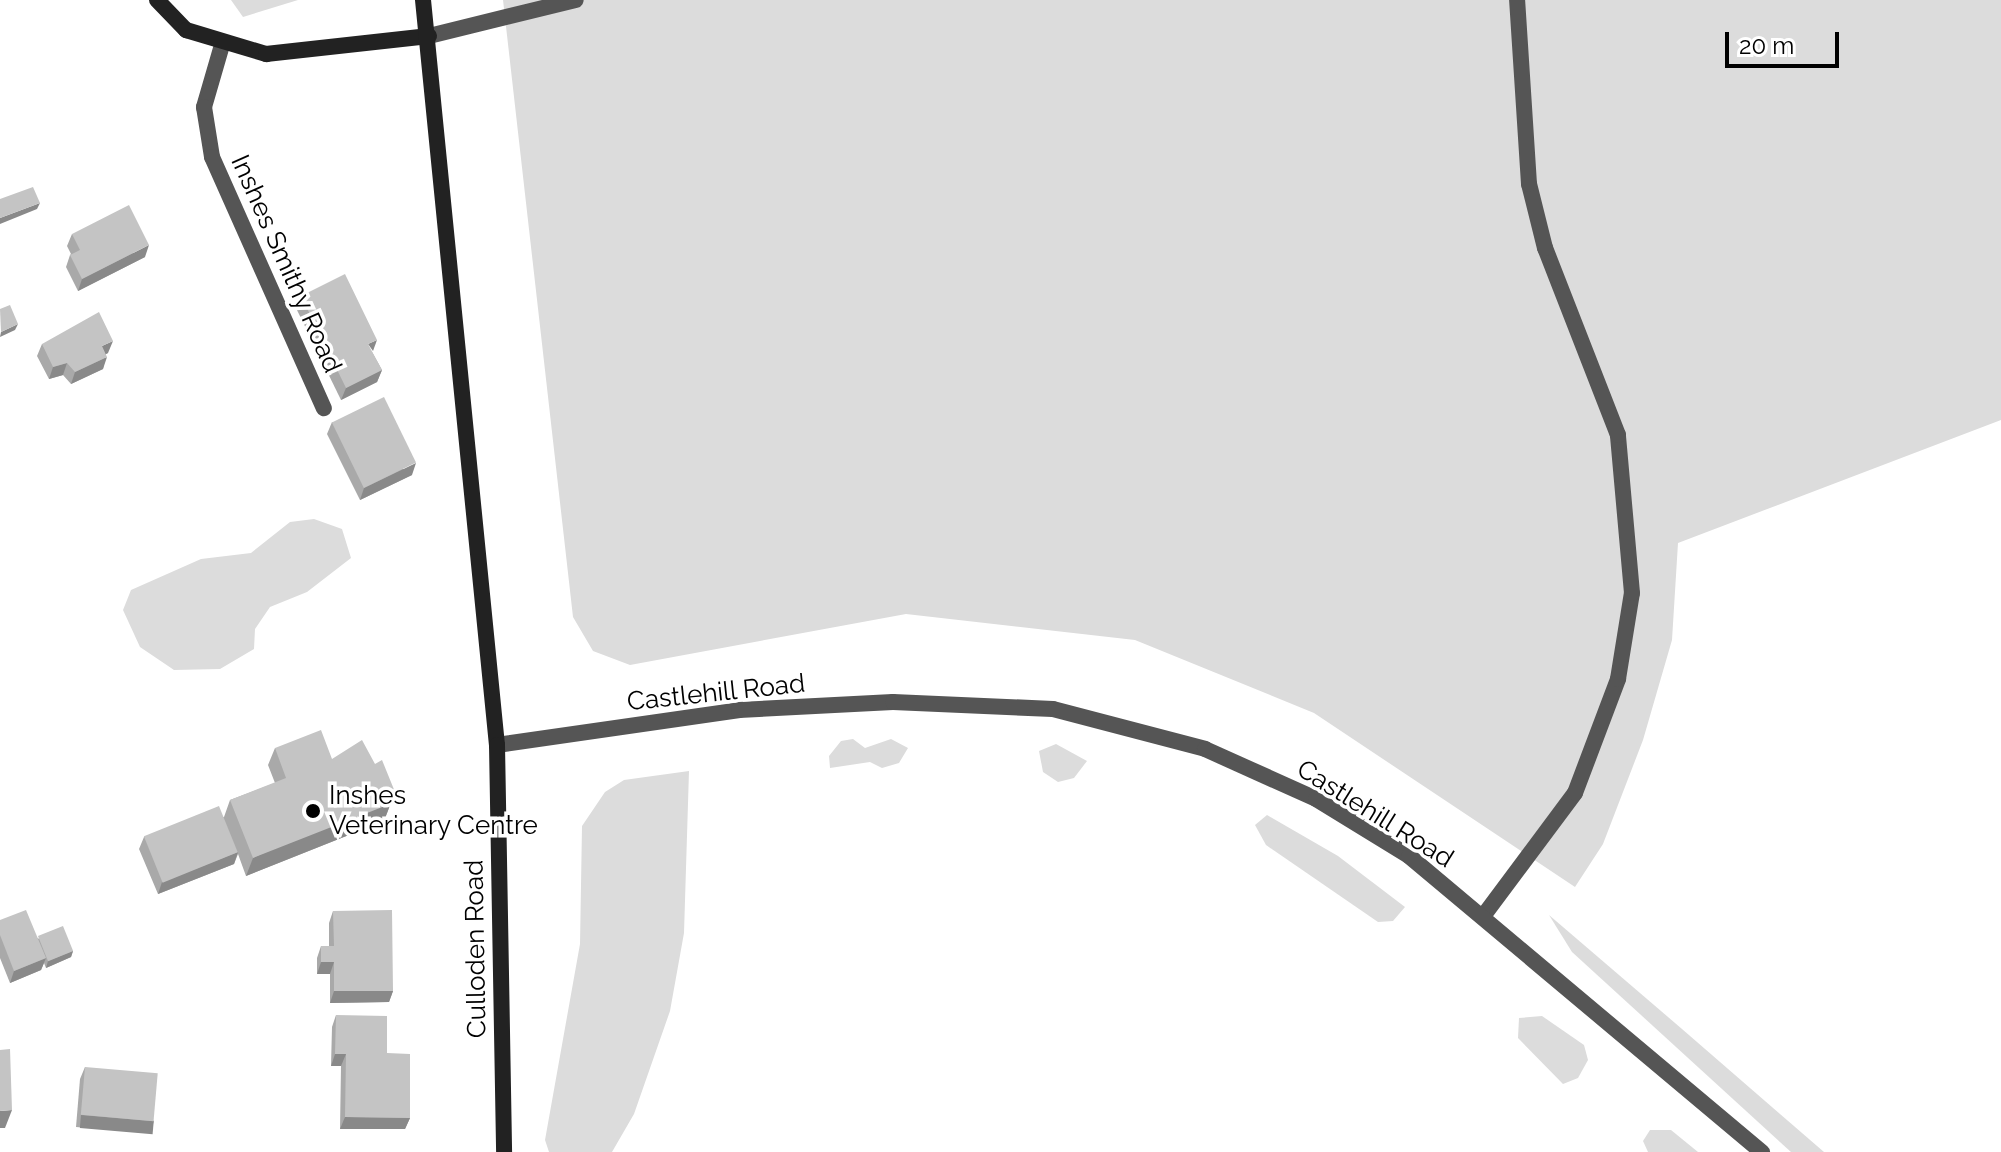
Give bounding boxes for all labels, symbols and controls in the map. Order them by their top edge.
scale bar [1729,16,1843,66]
text: 20 m [1739,31,1794,60]
street label: Inshes Smithy Road [224,150,348,378]
street label: Castlehill Road [625,668,807,718]
street label: Castlehill Road [1291,753,1459,875]
place label: Inshes Veterinary Centre [329,780,539,842]
marker: Inshes Veterinary Centre [304,802,322,820]
street label: Culloden Road [459,860,493,1038]

